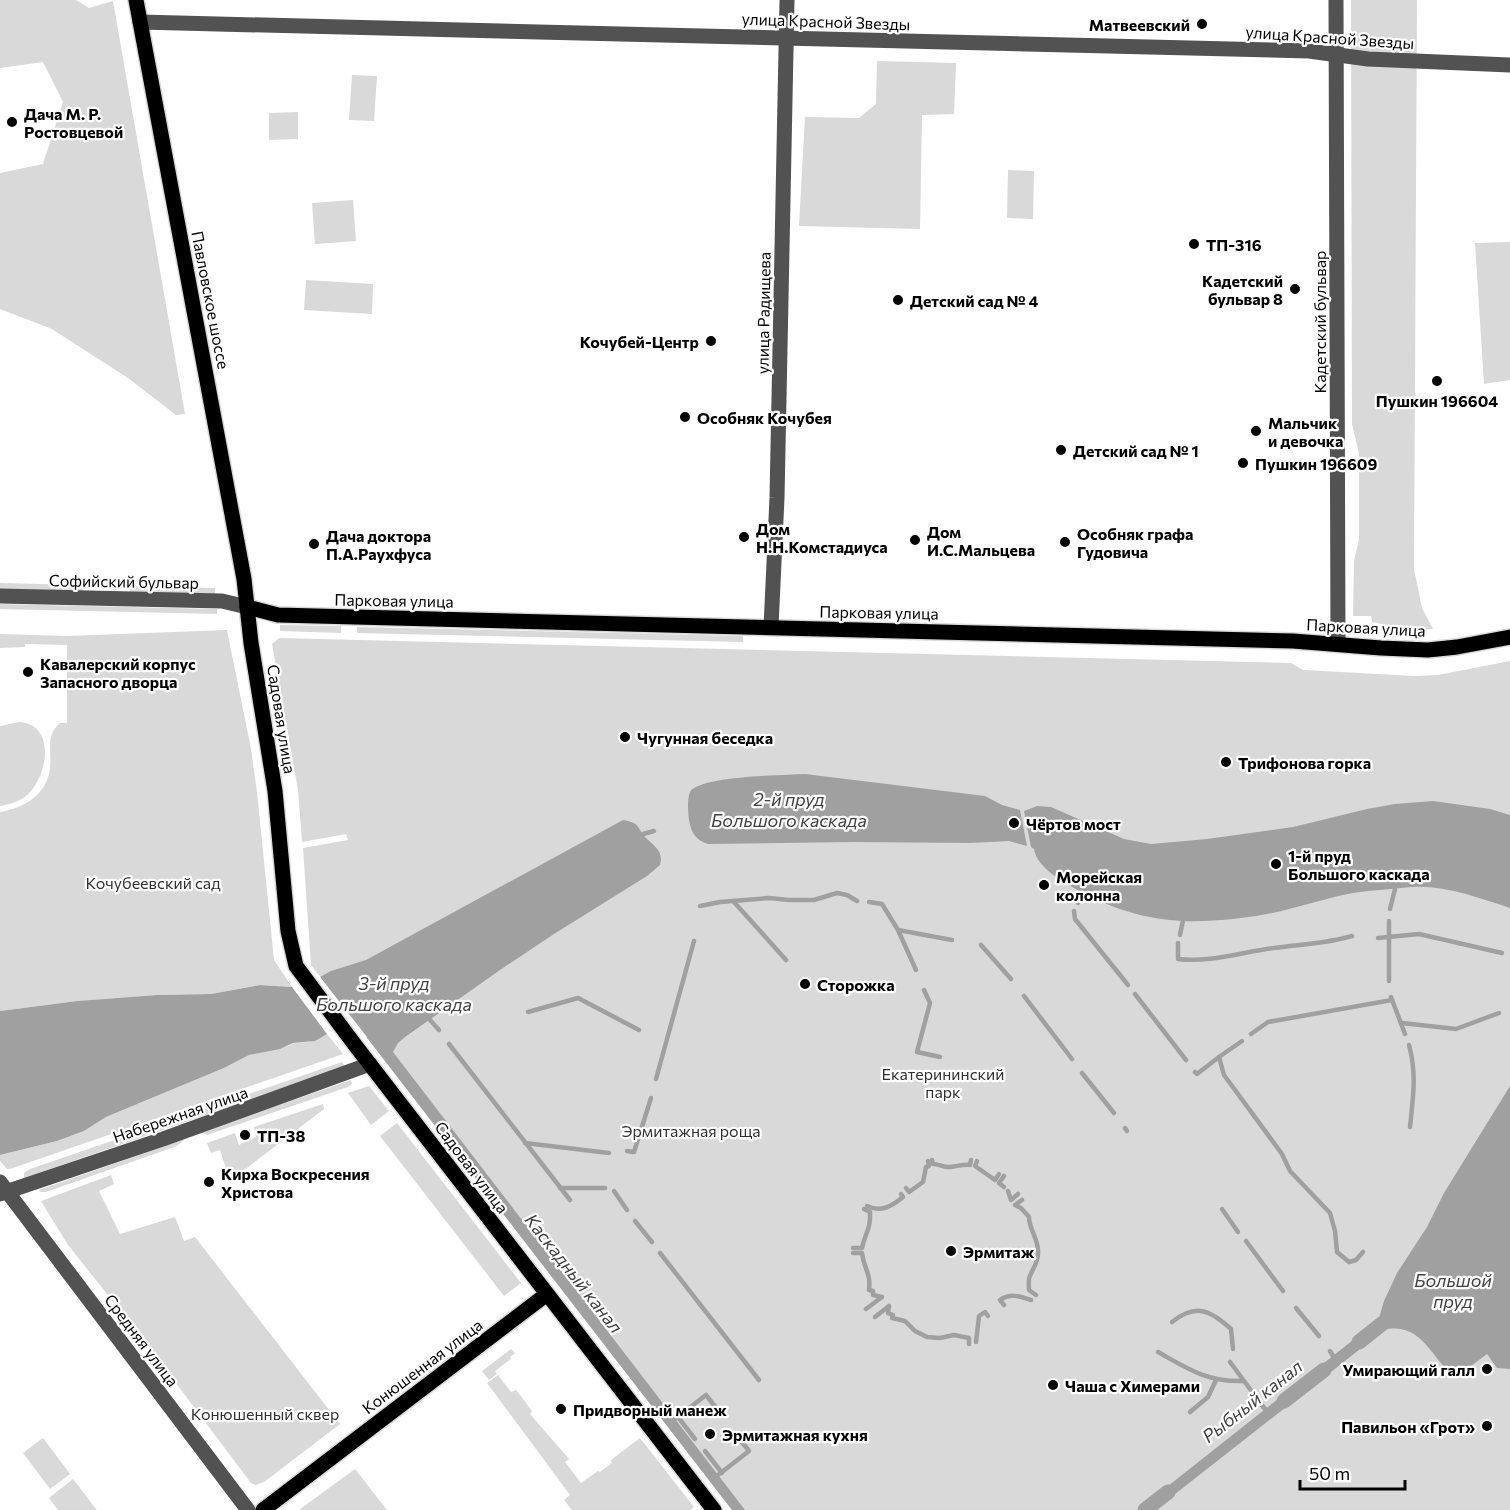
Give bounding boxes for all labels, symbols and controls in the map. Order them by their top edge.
street label: улица Красной Звезды [741,9,911,33]
place label: Матвеевский [1089,15,1190,34]
marker: Матвеевский [1195,17,1209,31]
street label: улица Красной Звезды [1245,22,1415,52]
place label: Дача М. Р. Ростовцевой [24,104,123,141]
marker: Дача М. Р. Ростовцевой [5,115,19,129]
street label: Павловское шоссе [188,229,234,371]
place label: ТП-316 [1206,235,1262,254]
marker: ТП-316 [1187,237,1201,251]
street label: Кадетский бульвар [1310,251,1329,393]
street label: улица Радищева [752,252,774,374]
place label: Кадетский бульвар 8 [1202,271,1283,308]
marker: Кадетский бульвар 8 [1288,282,1302,296]
place label: Детский сад № 4 [910,291,1039,310]
marker: Детский сад № 4 [891,293,905,307]
place label: Кочубей-Центр [580,332,699,351]
marker: Кочубей-Центр [704,334,718,348]
marker: Пушкин 196604 [1430,374,1444,388]
place label: Пушкин 196604 [1376,391,1498,410]
place label: Особняк Кочубея [697,408,832,427]
marker: Особняк Кочубея [678,410,692,424]
place label: Мальчик и девочка [1268,413,1343,450]
marker: Мальчик и девочка [1249,424,1263,438]
place label: Детский сад № 1 [1073,441,1199,460]
marker: Детский сад № 1 [1054,443,1068,457]
place label: Пушкин 196609 [1255,454,1377,473]
marker: Пушкин 196609 [1236,456,1250,470]
place label: Дом Н.Н.Комстадиуса [756,519,888,556]
place label: Дом И.С.Мальцева [927,522,1035,559]
place label: Особняк графа Гудовича [1077,524,1193,561]
place label: Дача доктора П.А.Раухфуса [326,526,431,563]
marker: Дом Н.Н.Комстадиуса [737,530,751,544]
marker: Дом И.С.Мальцева [908,533,922,547]
marker: Особняк графа Гудовича [1058,535,1072,549]
marker: Дача доктора П.А.Раухфуса [307,537,321,551]
street label: Софийский бульвар [49,570,199,592]
street label: Парковая улица [334,589,454,611]
street label: Парковая улица [819,601,939,623]
street label: Парковая улица [1306,614,1426,640]
place label: Кавалерский корпус Запасного дворца [40,654,196,691]
street label: Садовая улица [264,663,300,775]
marker: Кавалерский корпус Запасного дворца [21,665,35,679]
place label: Чугунная беседка [637,728,773,747]
marker: Чугунная беседка [618,730,632,744]
place label: Трифонова горка [1238,753,1371,772]
marker: Трифонова горка [1219,755,1233,769]
water label: 2-й пруд Большого каскада [711,788,867,831]
place label: Чёртов мост [1026,814,1121,833]
marker: Чёртов мост [1007,816,1021,830]
place label: 1-й пруд Большого каскада [1288,846,1430,883]
marker: 1-й пруд Большого каскада [1269,857,1283,871]
place label: Морейская колонна [1056,867,1142,904]
park label: Кочубеевский сад [85,873,221,892]
marker: Морейская колонна [1037,878,1051,892]
water label: 3-й пруд Большого каскада [316,972,472,1015]
place label: Сторожка [817,975,895,994]
marker: Сторожка [798,977,812,991]
park label: Екатерининский парк [882,1064,1004,1101]
street label: Набережная улица [110,1082,250,1146]
street label: Садовая улица [431,1117,513,1217]
park label: Эрмитажная роща [621,1121,761,1140]
place label: ТП-38 [257,1126,305,1145]
marker: ТП-38 [238,1128,252,1142]
place label: Кирха Воскресения Христова [221,1164,370,1201]
marker: Кирха Воскресения Христова [202,1175,216,1189]
water label: Каскадный канал [520,1209,628,1337]
place label: Эрмитаж [963,1242,1035,1261]
marker: Эрмитаж [944,1244,958,1258]
water label: Большой пруд [1414,1269,1492,1312]
street label: Средняя улица [101,1290,183,1390]
street label: Конюшенная улица [358,1315,486,1417]
water label: Рыбный канал [1197,1355,1307,1447]
place label: Умирающий галл [1342,1360,1475,1379]
marker: Умирающий галл [1480,1362,1494,1376]
place label: Чаша с Химерами [1065,1376,1200,1395]
marker: Чаша с Химерами [1046,1378,1060,1392]
place label: Придворный манеж [573,1400,727,1419]
marker: Придворный манеж [554,1402,568,1416]
park label: Конюшенный сквер [191,1404,339,1423]
place label: Павильон «Грот» [1341,1417,1475,1436]
marker: Павильон «Грот» [1480,1419,1494,1433]
place label: Эрмитажная кухня [722,1425,868,1444]
marker: Эрмитажная кухня [703,1427,717,1441]
scale bar [1300,1453,1405,1491]
text: 50 m [1309,1462,1350,1484]

